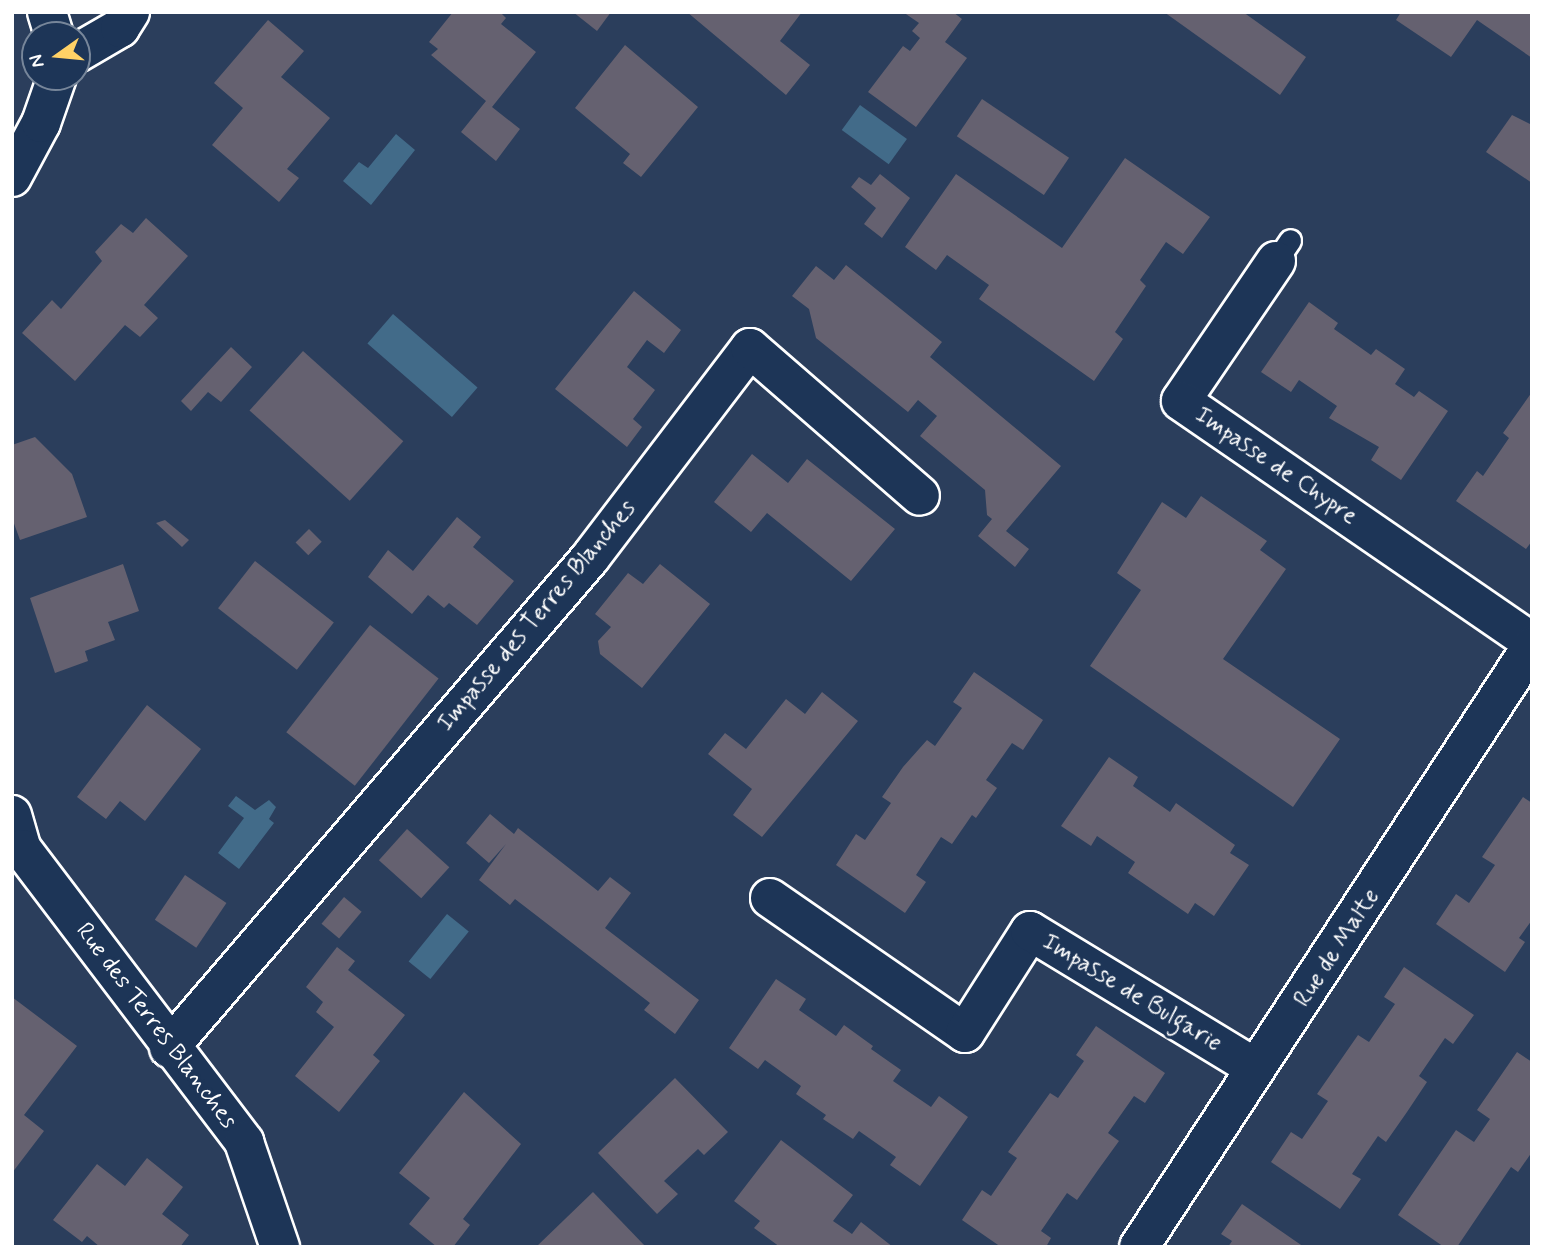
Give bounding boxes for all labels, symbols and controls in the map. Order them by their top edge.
north arrow [21,21,91,91]
text: N [23,52,51,70]
street label: Impasse de Chypre [1189,401,1363,531]
street label: Impasse des Terres Blanches [430,492,644,740]
street label: Rue de Malte [1289,884,1385,1012]
street label: Rue des Terres Blanches [69,917,243,1135]
street label: Impasse de Bulgarie [1038,928,1226,1058]

